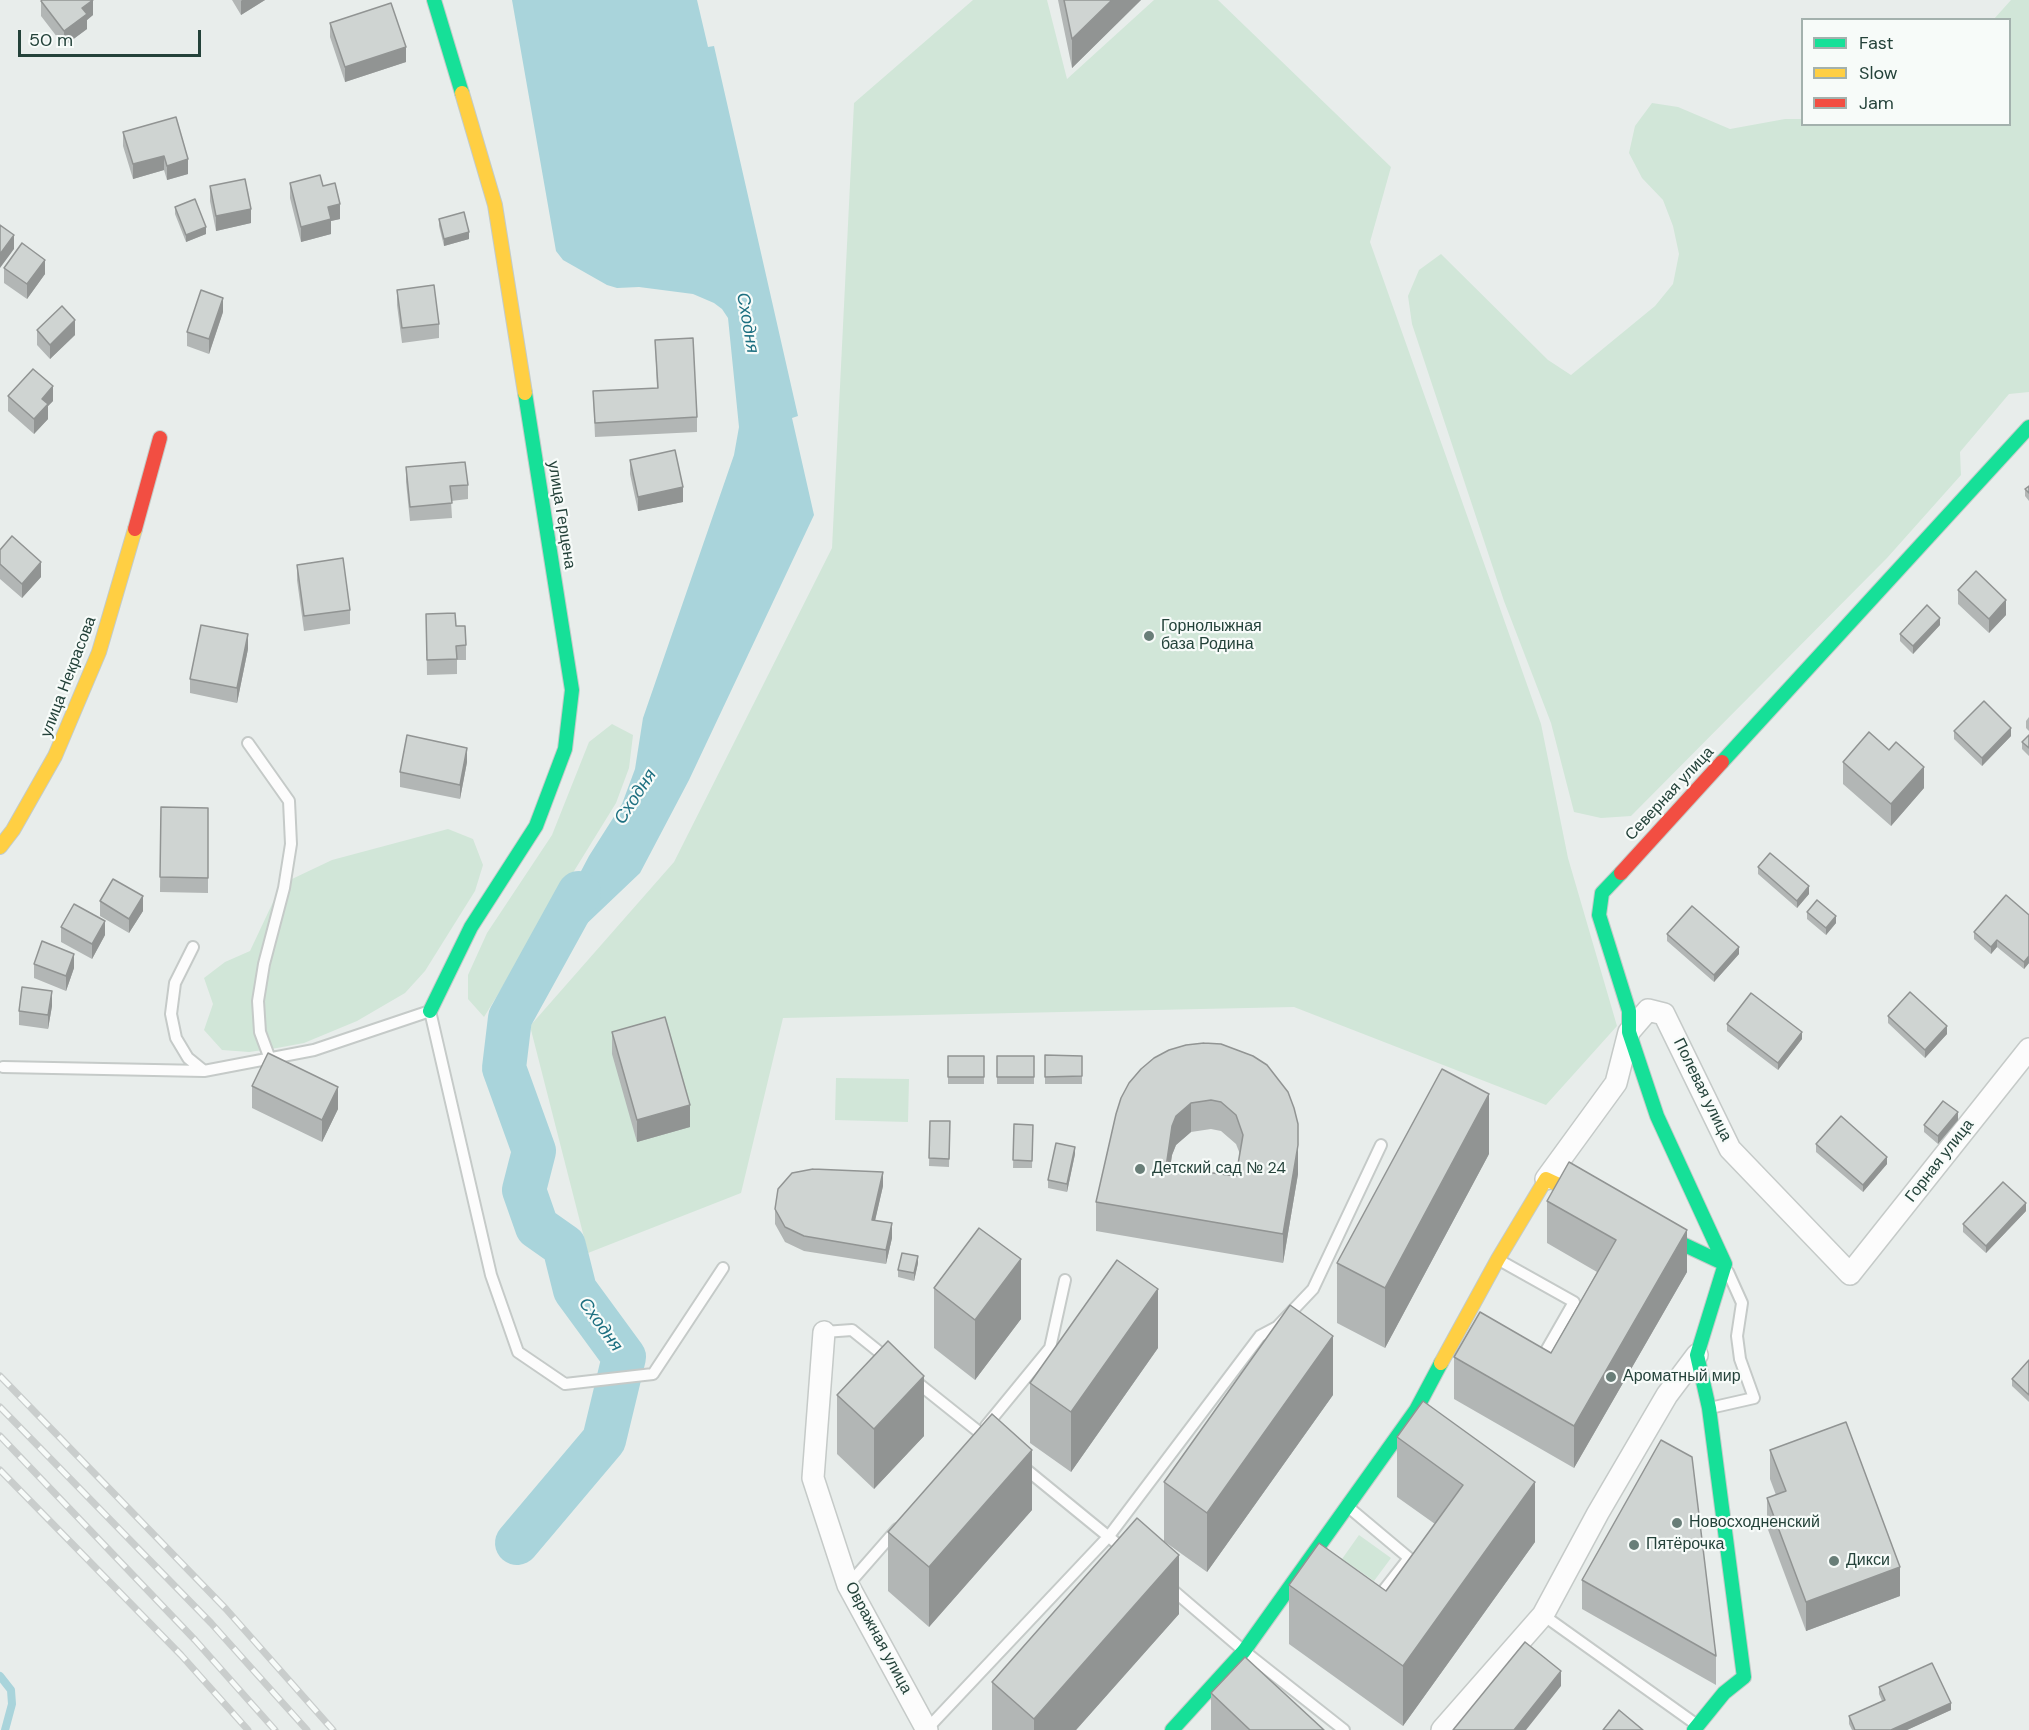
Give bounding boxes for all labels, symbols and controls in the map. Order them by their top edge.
scale bar [21,18,204,56]
legend [1801,18,2011,126]
text: 50 m [29,28,73,52]
text: Fast [1859,31,1894,55]
text: Slow [1859,61,1898,85]
text: Jam [1859,91,1894,115]
water label: Сходня [731,291,763,355]
street label: улица Герцена [543,460,579,570]
street label: улица Некрасова [37,614,101,740]
place label: Горнолыжная база Родина [1161,617,1262,655]
marker: Горнолыжная база Родина [1142,629,1156,643]
street label: Северная улица [1622,743,1718,845]
water label: Сходня [610,765,662,829]
street label: Полевая улица [1669,1035,1735,1145]
street label: Горная улица [1902,1116,1978,1206]
place label: Детский сад № 24 [1152,1159,1286,1179]
marker: Детский сад № 24 [1133,1162,1147,1176]
water label: Сходня [573,1294,627,1356]
place label: Ароматный мир [1623,1367,1741,1387]
marker: Ароматный мир [1604,1370,1618,1384]
place label: Новосходненский [1689,1513,1820,1533]
marker: Новосходненский [1670,1516,1684,1530]
place label: Пятёрочка [1646,1535,1724,1555]
marker: Пятёрочка [1627,1538,1641,1552]
place label: Дикси [1846,1551,1890,1571]
marker: Дикси [1827,1554,1841,1568]
street label: Овражная улица [840,1579,916,1697]

